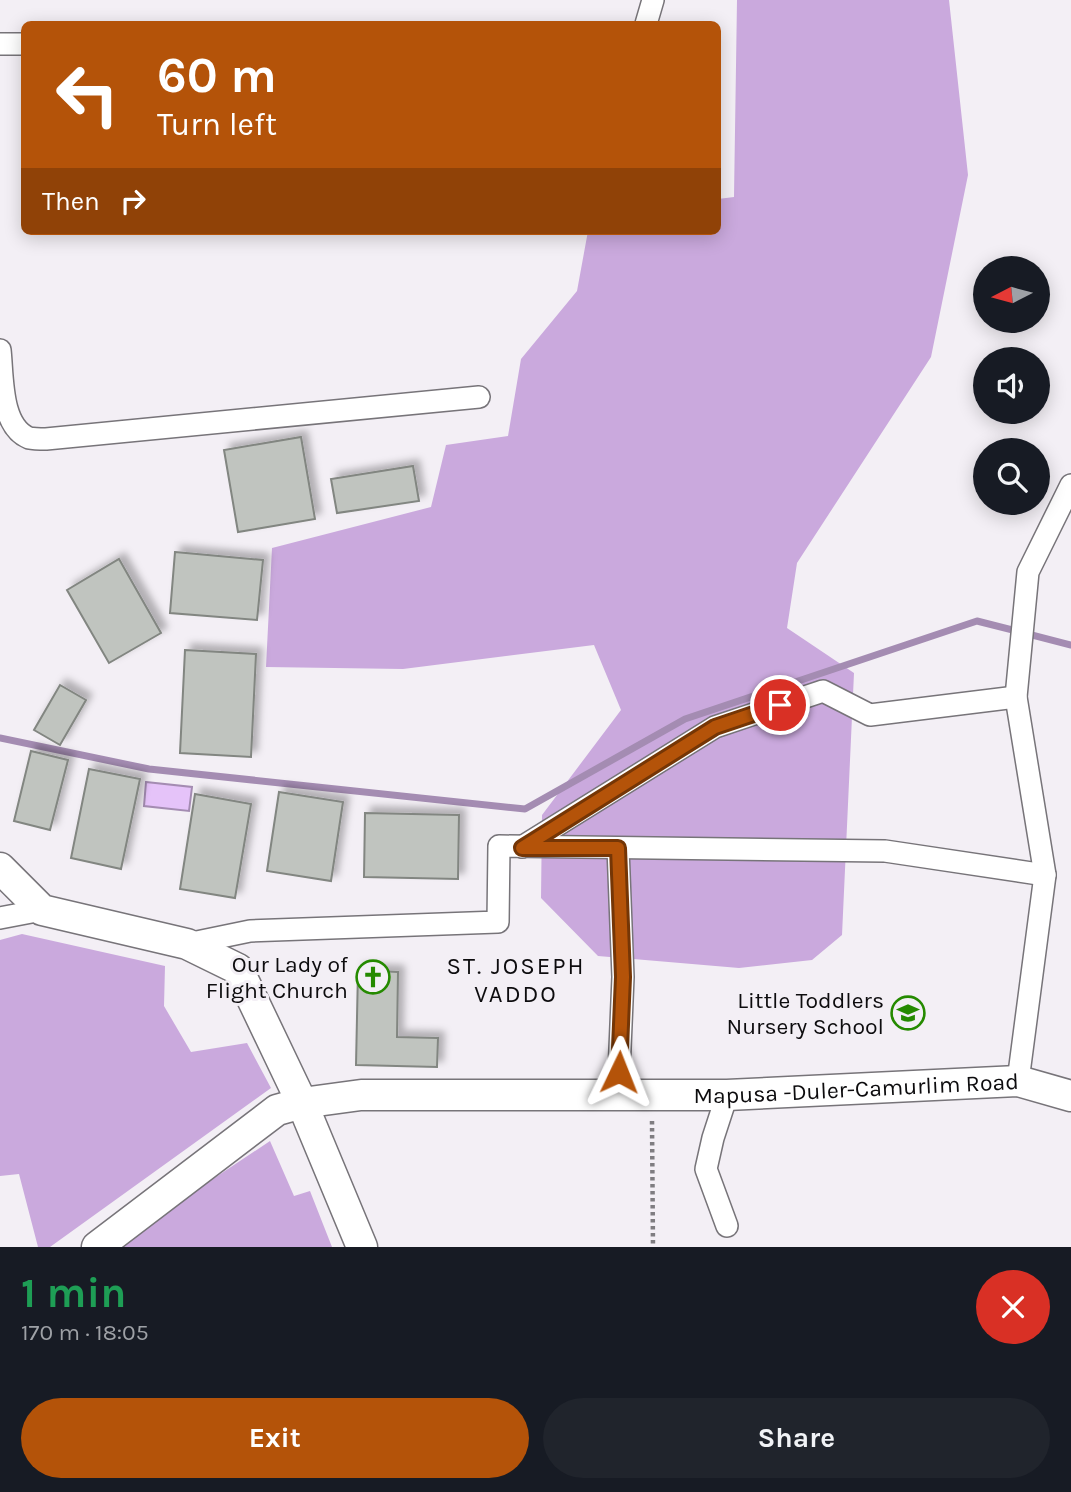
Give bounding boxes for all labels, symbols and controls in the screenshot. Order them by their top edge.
text: 60 m [157,47,277,104]
icon: left [42,49,133,140]
text: Turn left [157,106,277,143]
icon: right [114,182,152,220]
text: Then [42,186,100,217]
north arrow [973,256,1050,332]
map controls [973,256,1050,515]
button: sound [973,347,1050,424]
button: search [973,438,1050,515]
pin [750,675,810,735]
icon: arrive [761,686,799,724]
place label: Our Lady of Flight Church [206,951,348,1004]
district label: ST. JOSEPH VADDO [446,952,586,1008]
church icon: Our Lady of Flight Church [354,958,392,996]
place label: Little Toddlers Nursery School [726,987,884,1040]
school or university icon: Little Toddlers Nursery School [889,994,927,1032]
position arrow [582,1035,656,1109]
street label: Mapusa -Duler-Camurlim Road [694,1067,1019,1109]
text: 1 min [21,1268,126,1318]
button: close [976,1270,1050,1344]
text: 170 m · 18:05 [21,1319,149,1346]
button: Exit [21,1398,529,1478]
button: Share [543,1398,1050,1478]

